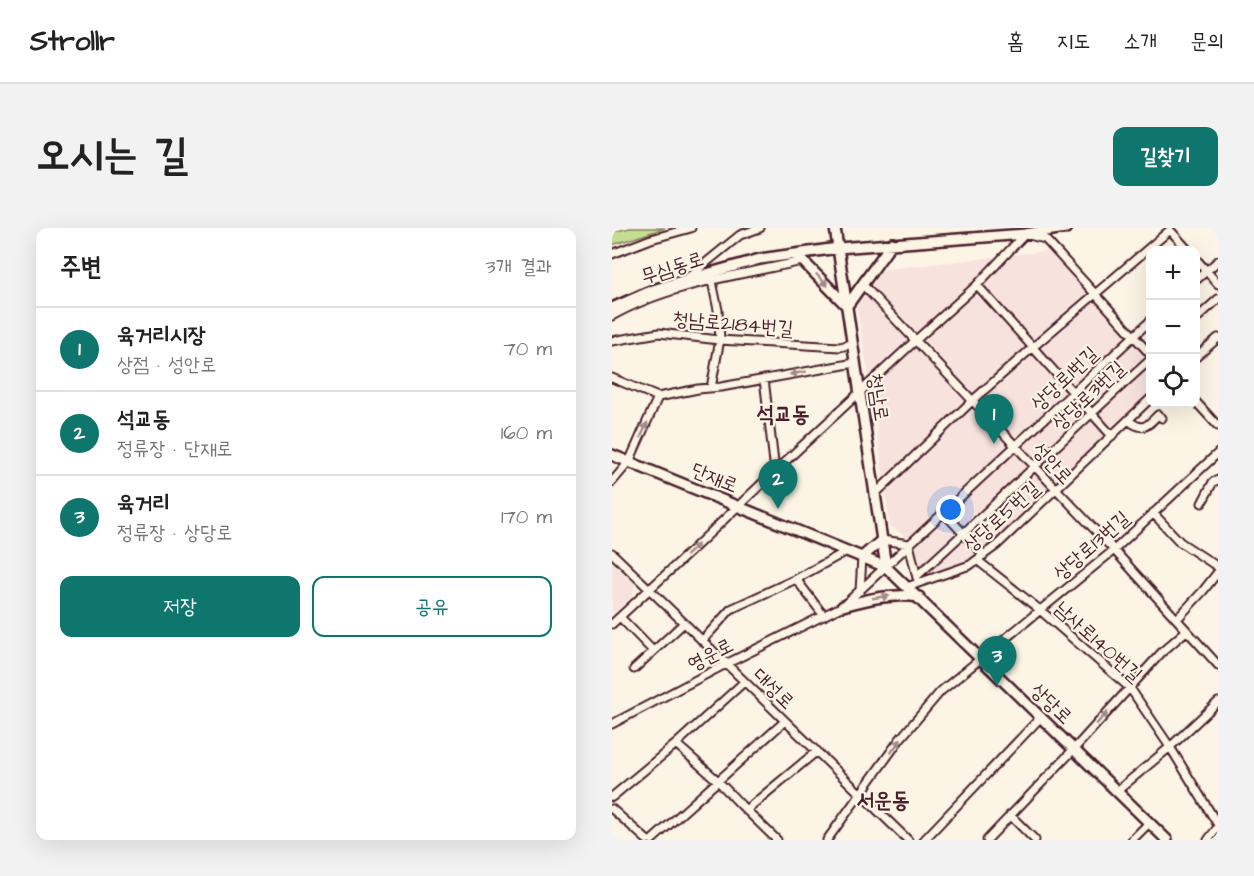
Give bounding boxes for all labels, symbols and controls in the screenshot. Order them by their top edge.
text: Strollr [30,22,115,61]
text: 홈 [1007,27,1024,56]
text: 지도 [1057,27,1090,56]
text: 소개 [1123,27,1157,56]
text: 문의 [1190,27,1224,56]
text: 오시는 길 [36,127,188,185]
button: 길찾기 [1113,127,1218,186]
street label: 무심동로 [637,245,707,291]
map controls [1146,246,1200,408]
button: + [1146,246,1200,300]
text: 주변 [60,249,102,285]
text: 3개 결과 [486,253,552,281]
one-way arrow [814,273,828,287]
button: − [1146,300,1200,354]
street label: 청남로2184번길 [671,305,794,343]
text: 육거리시장 [117,320,206,351]
text: 1 [78,335,81,363]
text: 70 m [504,335,552,363]
street label: 상당로1번길 [1025,340,1105,417]
text: 상점 · 성안로 [117,351,216,379]
button: locate [1146,354,1200,408]
street label: 상당로3번길 [1046,355,1131,437]
one-way arrow [788,369,807,378]
street label: 청남로 [860,371,896,423]
pin: 1 [974,394,1013,444]
district label: 석교동 [756,399,810,430]
text: 석교동 [117,404,170,435]
text: 2 [74,419,85,447]
text: 160 m [501,419,552,447]
one-way arrow [639,421,648,438]
text: 정류장 · 단재로 [117,435,232,463]
street label: 성안로 [1026,436,1079,491]
street label: 단재로 [687,456,742,500]
pin: 2 [758,460,798,509]
street label: 상당로5번길 [957,475,1046,559]
text: 육거리 [117,488,170,519]
your location [936,495,965,524]
text: 3 [74,503,85,531]
text: 170 m [501,503,552,531]
street label: 상당로13번길 [1047,505,1136,587]
text: 정류장 · 상당로 [117,519,232,547]
one-way arrow [685,543,700,557]
button: 저장 [60,576,300,637]
button: 공유 [312,576,552,637]
one-way arrow [871,593,890,602]
street label: 남사로140번길 [1048,595,1148,689]
street label: 영운로 [683,631,738,678]
pin: 3 [978,636,1016,686]
street label: 대성로 [746,662,800,716]
street label: 상당로 [1024,677,1078,731]
one-way arrow [1095,711,1109,726]
one-way arrow [889,738,901,753]
district label: 서운동 [856,785,910,816]

